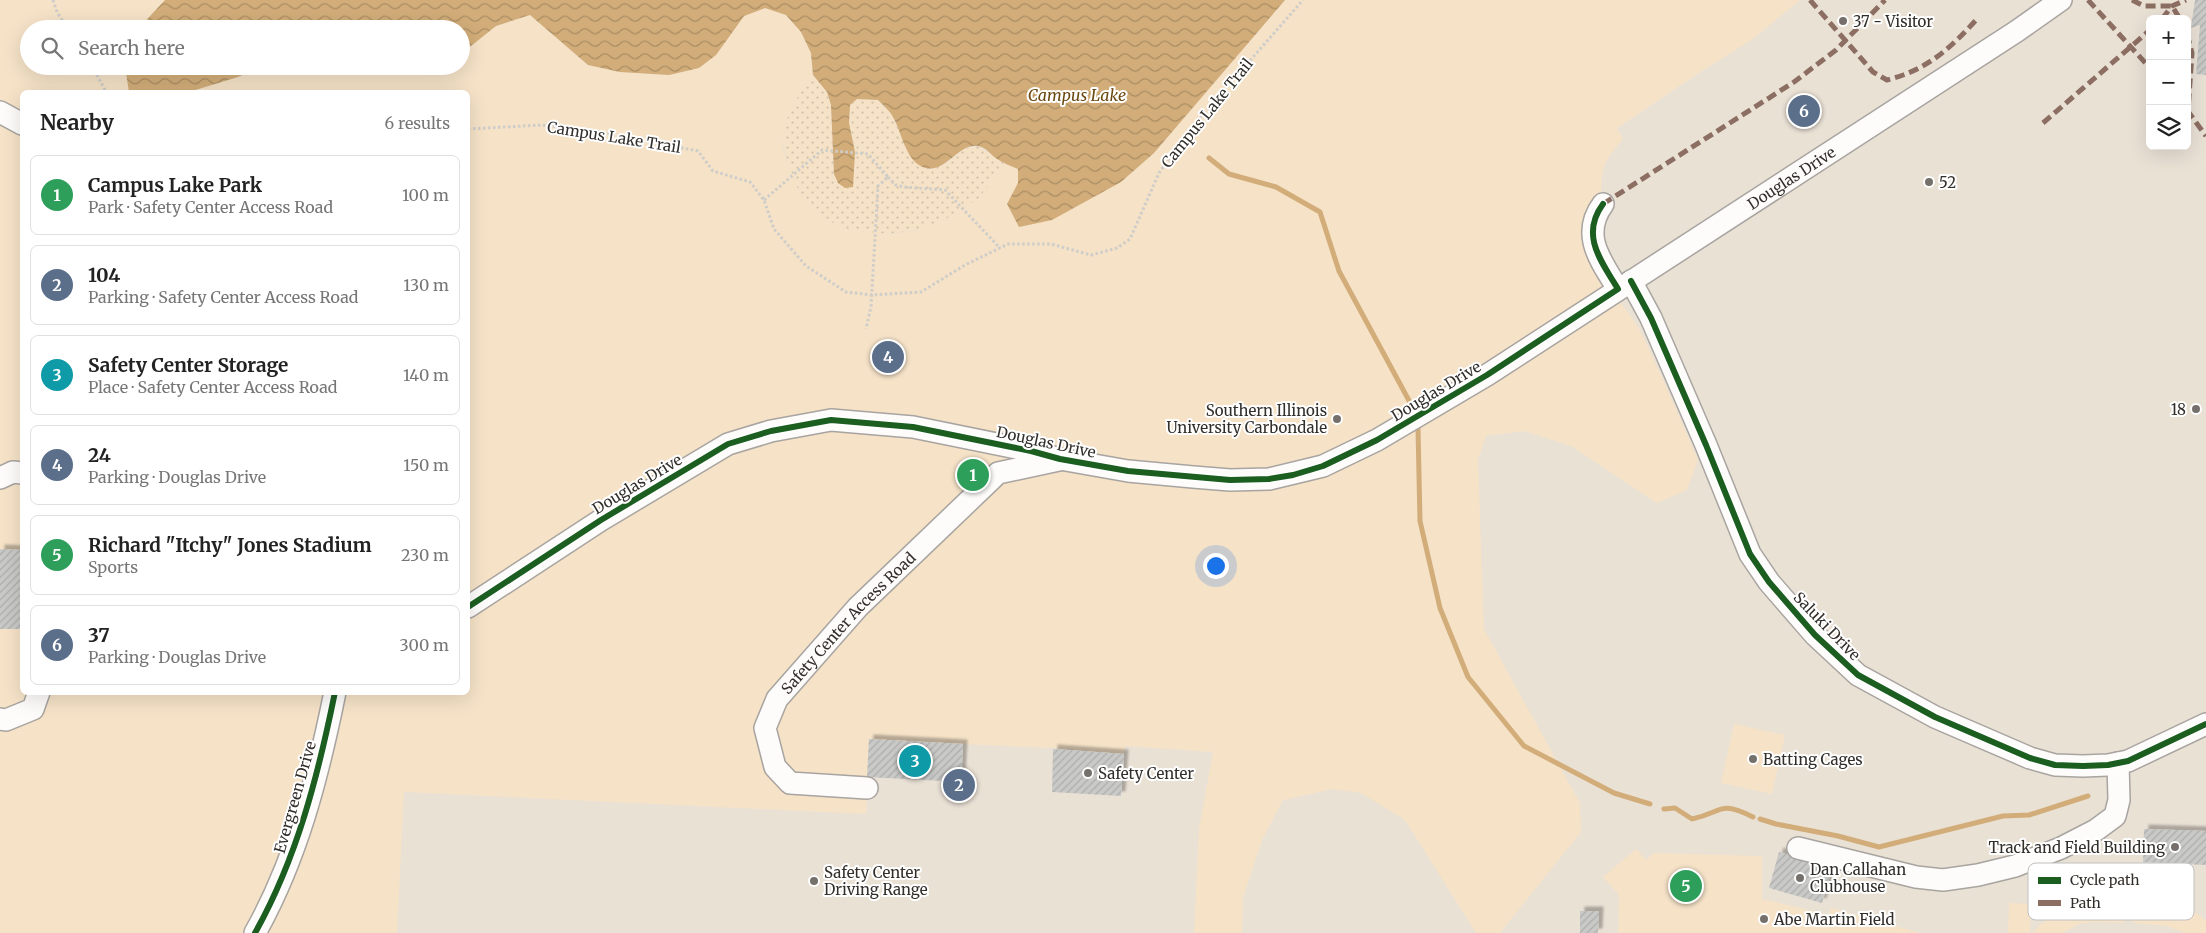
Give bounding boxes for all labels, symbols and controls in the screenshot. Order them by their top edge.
place label: 37 - Visitor [1853,12,1933,31]
marker: 37 - Visitor [1837,15,1849,27]
map controls [2146,15,2191,150]
button: + [2146,15,2191,60]
search box [20,20,470,75]
icon: search [38,34,66,62]
text: Search here [78,36,185,60]
street label: Campus Lake Trail [1157,54,1257,171]
button: − [2146,60,2191,105]
water label: Campus Lake [1028,85,1126,105]
pin: 6 [1788,92,1820,130]
button: layers [2146,105,2191,150]
text: Nearby [40,109,114,136]
text: 6 results [385,113,450,133]
street label: Campus Lake Trail [546,117,682,157]
street label: Douglas Drive [1744,142,1839,213]
text: Campus Lake Park [88,173,262,197]
place label: 52 [1939,173,1956,192]
marker: 52 [1923,176,1935,188]
text: 1 [53,185,61,205]
text: 100 m [402,185,449,205]
text: Park · Safety Center Access Road [88,197,333,217]
text: 104 [88,263,120,287]
text: 2 [52,275,62,295]
text: 130 m [403,275,449,295]
text: Parking · Safety Center Access Road [88,287,358,307]
pin: 4 [872,338,904,376]
text: Safety Center Storage [88,353,288,377]
street label: Douglas Drive [1388,357,1484,425]
text: 3 [52,365,62,385]
text: 140 m [403,365,449,385]
text: Place · Safety Center Access Road [88,377,338,397]
place label: 18 [2171,400,2186,419]
place label: Southern Illinois University Carbondale [1166,401,1327,437]
marker: 18 [2190,403,2202,415]
marker: Southern Illinois University Carbondale [1331,413,1343,425]
street label: Douglas Drive [995,422,1098,462]
text: 24 [88,443,111,467]
street label: Douglas Drive [589,450,685,518]
text: 4 [52,455,62,475]
text: 150 m [403,455,449,475]
pin: 1 [957,456,989,494]
text: Parking · Douglas Drive [88,467,266,487]
text: Richard "Itchy" Jones Stadium [88,533,372,557]
text: 5 [52,545,62,565]
text: 230 m [401,545,449,565]
street label: Safety Center Access Road [777,548,919,697]
your location [1203,553,1229,579]
text: Sports [88,557,138,577]
street label: Saluki Drive [1790,588,1865,664]
text: 37 [88,623,110,647]
text: 6 [52,635,62,655]
text: 300 m [400,635,449,655]
text: Parking · Douglas Drive [88,647,266,667]
street label: Evergreen Drive [270,739,320,855]
pin: 3 [899,742,931,780]
place label: Batting Cages [1763,750,1863,769]
marker: Batting Cages [1747,753,1759,765]
place label: Safety Center [1098,764,1194,783]
pin: 2 [943,766,975,804]
marker: Safety Center [1082,767,1094,779]
place label: Track and Field Building [1989,838,2165,857]
marker: Track and Field Building [2169,841,2181,853]
place label: Dan Callahan Clubhouse [1810,860,1906,896]
place label: Safety Center Driving Range [824,863,928,899]
legend [2028,863,2194,920]
pin: 5 [1670,867,1702,905]
text: Cycle path [2070,871,2140,889]
marker: Dan Callahan Clubhouse [1794,872,1806,884]
marker: Safety Center Driving Range [808,875,820,887]
text: Path [2070,894,2101,912]
place label: Abe Martin Field [1773,910,1894,929]
marker: Abe Martin Field [1758,913,1770,925]

